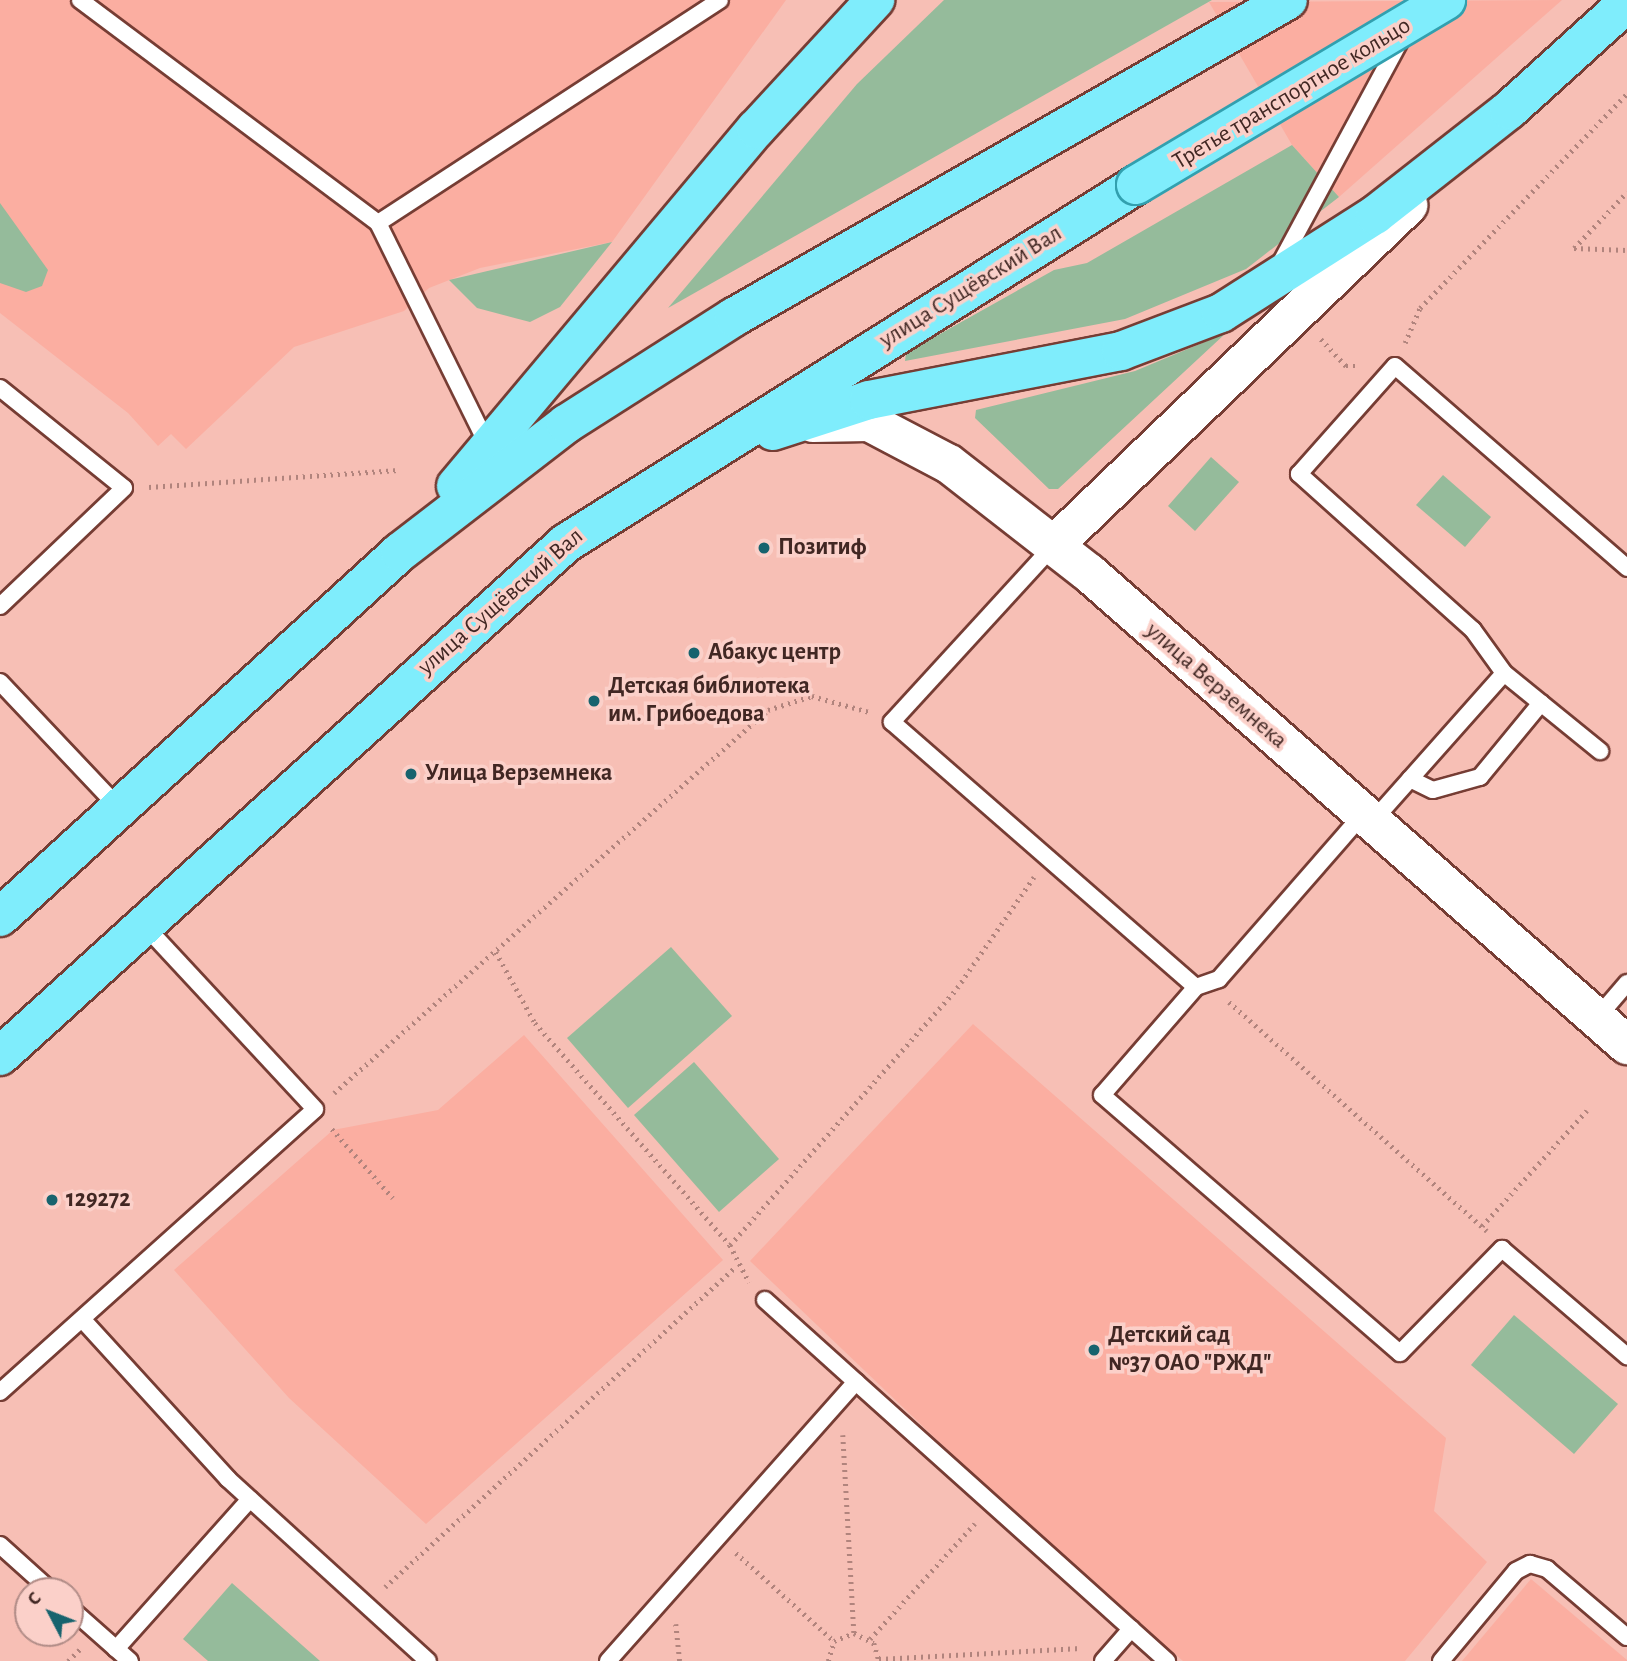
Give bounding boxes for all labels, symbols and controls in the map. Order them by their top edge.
street label: Третье транспортное кольцо [1168,12,1416,176]
street label: улица Сущёвский Вал [874,219,1068,355]
street label: улица Сущёвский Вал [412,522,590,682]
place label: Позитиф [778,534,867,562]
marker: Позитиф [756,540,772,556]
street label: улица Верземнека [1139,617,1293,755]
place label: Абакус центр [708,639,841,667]
marker: Абакус центр [686,645,702,661]
place label: Детская библиотека им. Грибоедова [608,673,810,729]
marker: Детская библиотека им. Грибоедова [586,693,602,709]
place label: Улица Верземнека [425,760,612,788]
marker: Улица Верземнека [403,766,419,782]
place label: 129272 [66,1186,131,1214]
marker: 129272 [44,1192,60,1208]
place label: Детский сад №37 ОАО "РЖД" [1108,1322,1272,1378]
marker: Детский сад №37 ОАО "РЖД" [1086,1342,1102,1358]
north arrow [14,1577,84,1647]
text: С [24,1589,45,1609]

